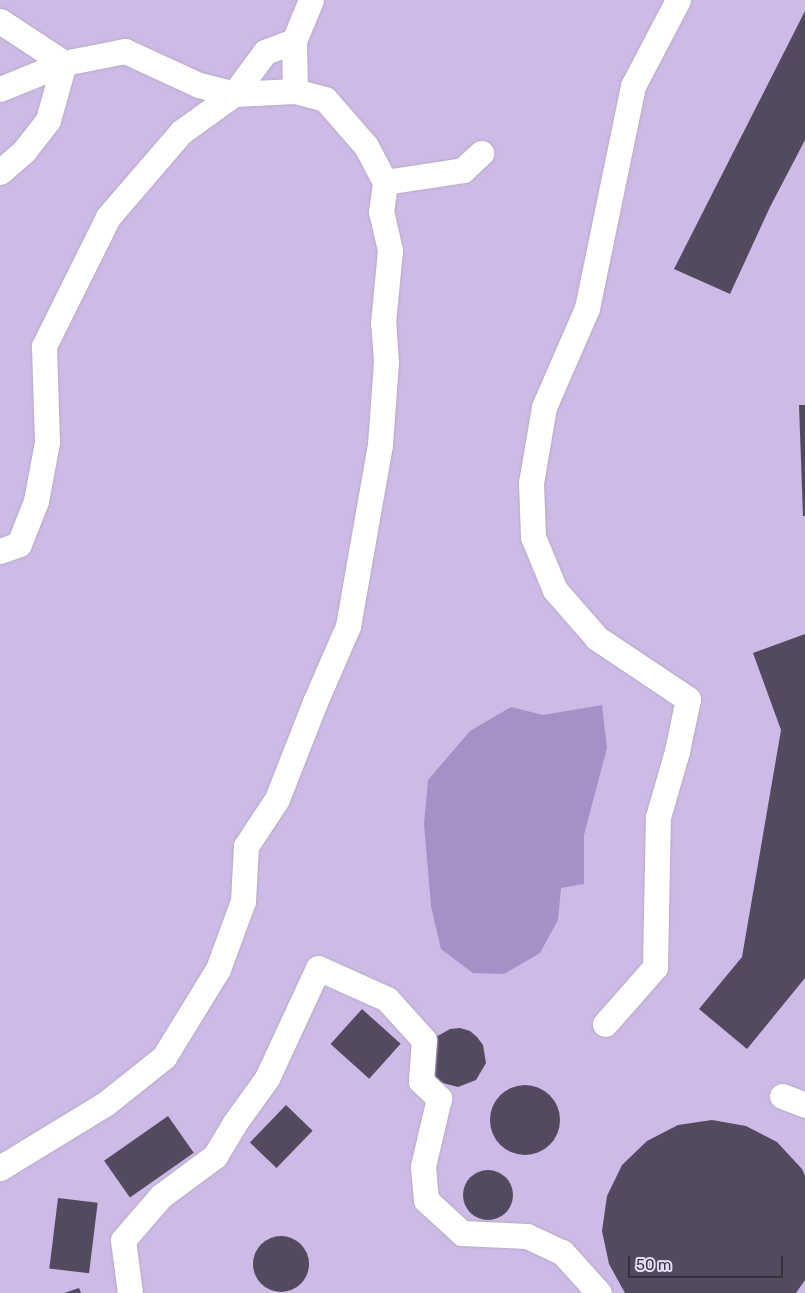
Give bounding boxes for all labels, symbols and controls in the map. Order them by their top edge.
scale bar [630,1246,785,1278]
text: 50 m [636,1256,671,1274]

